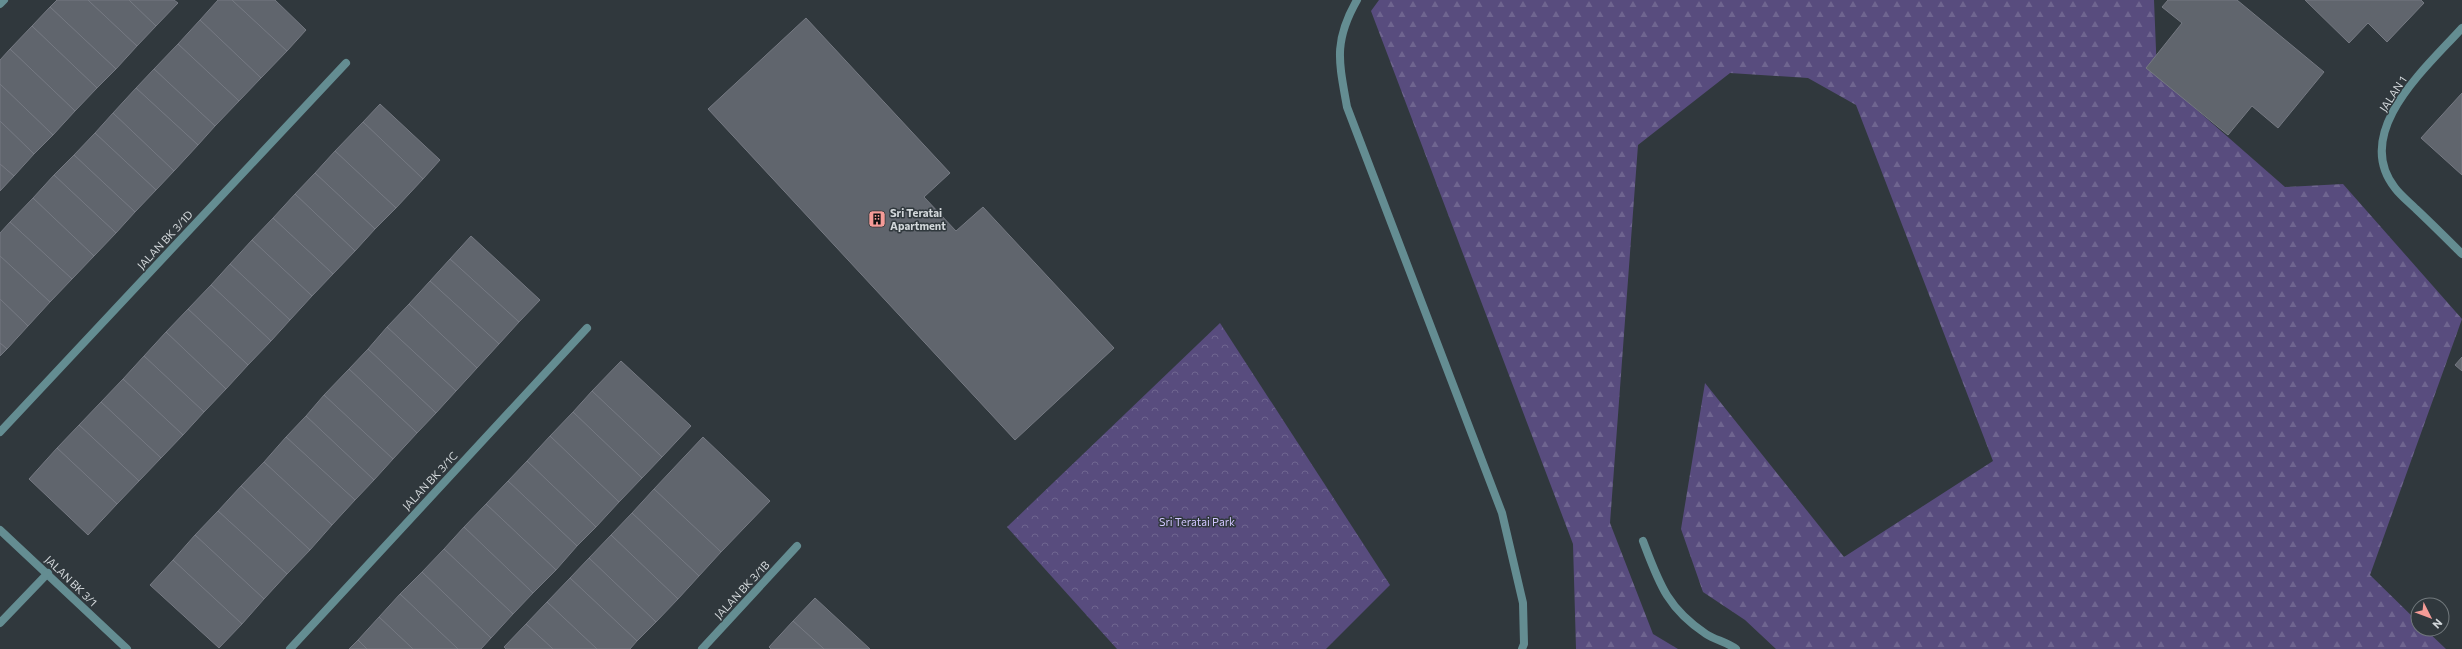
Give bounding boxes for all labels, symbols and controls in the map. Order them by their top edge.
street label: JALAN 1 [2376,73,2410,115]
place label: Sri Teratai Apartment [890,206,946,232]
street label: JALAN BK 3/1D [134,208,196,272]
building icon: Sri Teratai Apartment [867,209,887,229]
street label: JALAN BK 3/1C [399,449,461,513]
park label: Sri Teratai Park [1159,515,1235,528]
street label: JALAN BK 3/1 [42,553,100,609]
street label: JALAN BK 3/1B [712,558,772,622]
north arrow [2410,597,2450,637]
text: N [2430,617,2445,631]

